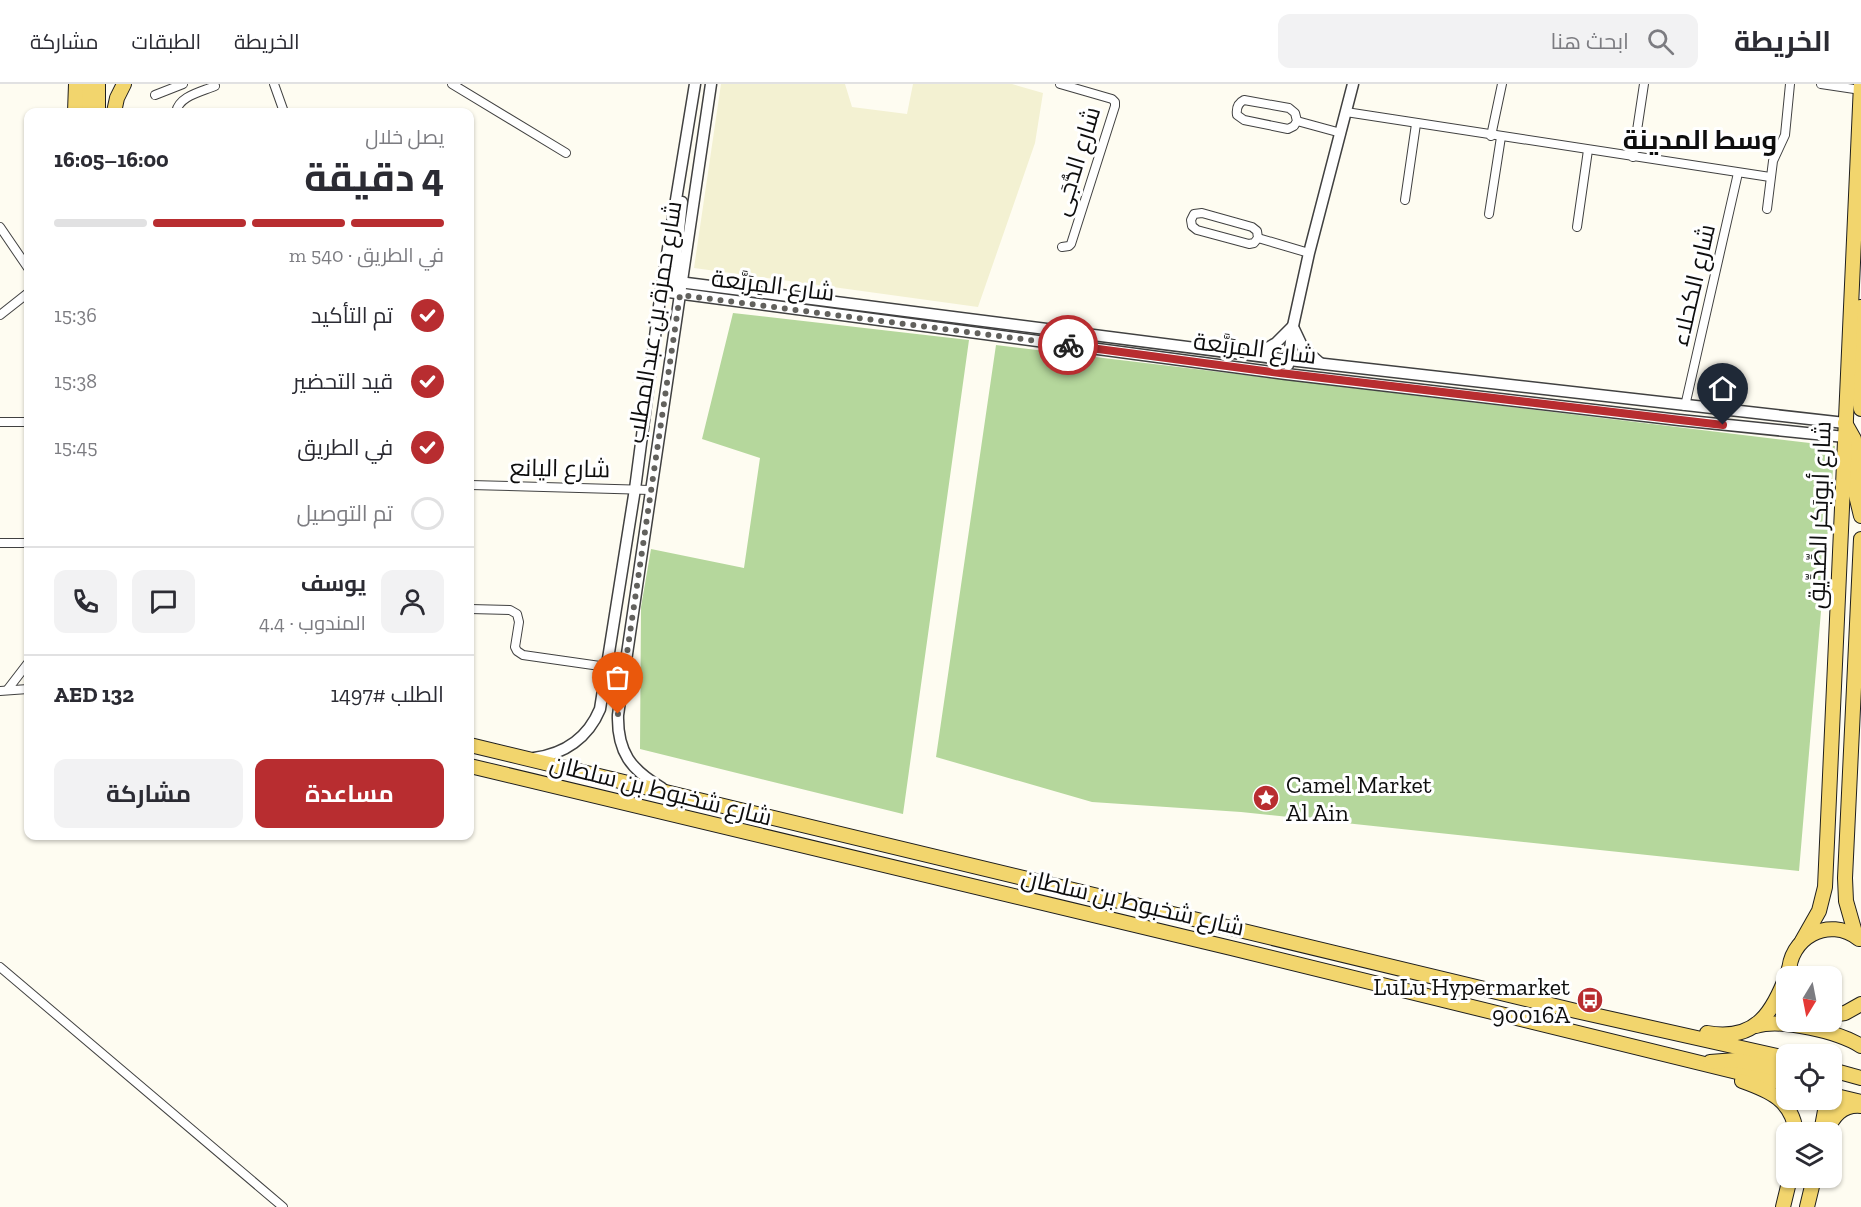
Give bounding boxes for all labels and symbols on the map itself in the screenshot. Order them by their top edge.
street label: شارع الدُّجَى [1046,103,1108,220]
district label: وسط المدينة [1623,124,1777,156]
street label: شارع حمزة بن عبدالمطلب [621,199,689,446]
street label: شارع الكحلاء [1665,221,1723,349]
street label: شارع المِرَبَّعة [709,263,836,309]
courier [1038,315,1098,375]
street label: شارع المِرَبَّعة [1191,326,1318,372]
pin [1697,363,1748,425]
street label: شارع أبوبَكر الصِّدِّيق [1800,421,1839,609]
street label: شارع اليانع [509,453,611,485]
pin [592,652,643,714]
street label: شارع شخبوط بن سلطان [546,748,775,834]
place label: Camel Market Al Ain [1286,770,1432,827]
place icon: Camel Market Al Ain [1251,783,1281,813]
street label: شارع شخبوط بن سلطان [1018,862,1247,944]
north arrow [1776,966,1842,1032]
place label: LuLu Hypermarket 90016A [1373,972,1570,1029]
bus stop icon: LuLu Hypermarket 90016A [1575,985,1605,1015]

